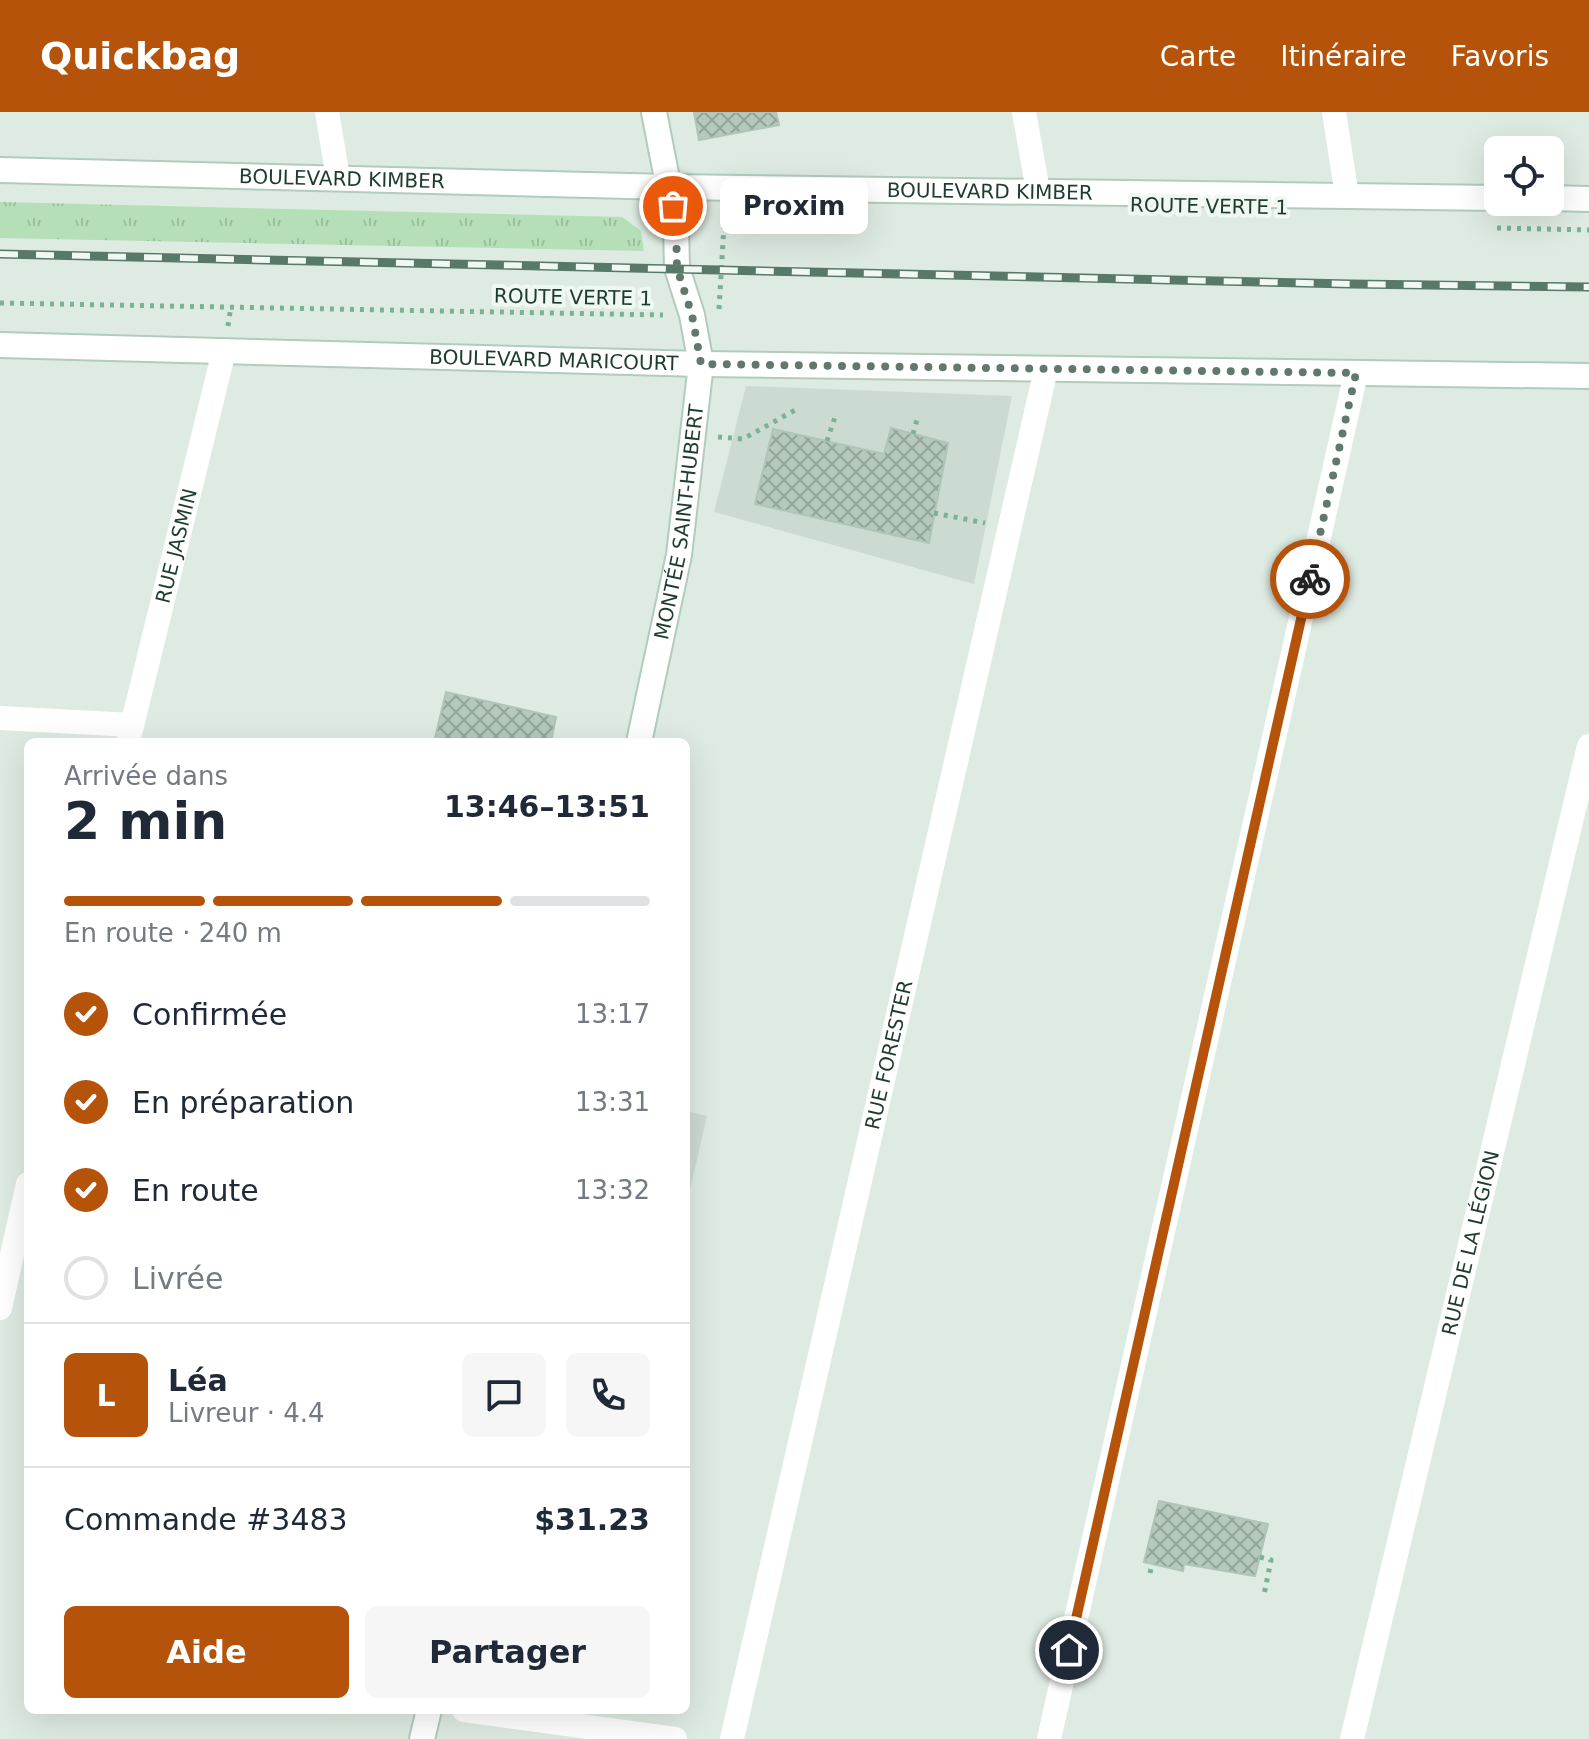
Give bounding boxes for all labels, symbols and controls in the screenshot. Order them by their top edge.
text: Quickbag [40,34,240,78]
text: Carte [1160,40,1236,73]
text: Itinéraire [1280,40,1407,73]
text: Favoris [1451,40,1549,73]
map controls [1484,136,1564,216]
button: locate [1484,136,1564,216]
street label: BOULEVARD KIMBER [239,164,445,193]
pin [639,172,707,240]
callout: Proxim [721,178,869,234]
street label: BOULEVARD KIMBER [887,178,1093,205]
icon: bag [651,184,695,228]
text: Proxim [743,191,845,221]
street label: ROUTE VERTE 1 [1130,193,1288,219]
street label: ROUTE VERTE 1 [494,284,652,310]
street label: BOULEVARD MARICOURT [429,345,679,375]
street label: MONTÉE SAINT-HUBERT [649,402,708,642]
street label: RUE JASMIN [150,486,202,606]
courier [1270,539,1350,619]
icon: bike [1288,557,1332,601]
text: Arrivée dans [64,761,228,791]
text: 13:46–13:51 [444,789,650,824]
text: 2 min [64,791,227,851]
text: En route · 240 m [64,918,282,948]
street label: RUE FORESTER [860,977,918,1132]
icon: check [64,992,108,1036]
text: Confirmée [132,997,287,1032]
text: 13:17 [575,999,650,1029]
icon: check [64,1080,108,1124]
text: En préparation [132,1085,354,1120]
text: 13:31 [575,1087,650,1117]
street label: RUE DE LA LÉGION [1437,1148,1504,1338]
icon: check [64,1168,108,1212]
text: En route [132,1173,259,1208]
text: 13:32 [575,1175,650,1205]
text: Livrée [132,1261,223,1296]
button: chat [462,1353,546,1437]
button: phone [566,1353,650,1437]
text: Léa [168,1363,228,1398]
text: L [96,1378,116,1413]
text: Livreur · 4.4 [168,1398,325,1428]
text: Commande #3483 [64,1502,348,1537]
text: $31.23 [534,1502,650,1537]
button: Aide [64,1606,349,1698]
button: Partager [365,1606,650,1698]
pin [1035,1616,1103,1684]
icon: home [1047,1628,1091,1672]

